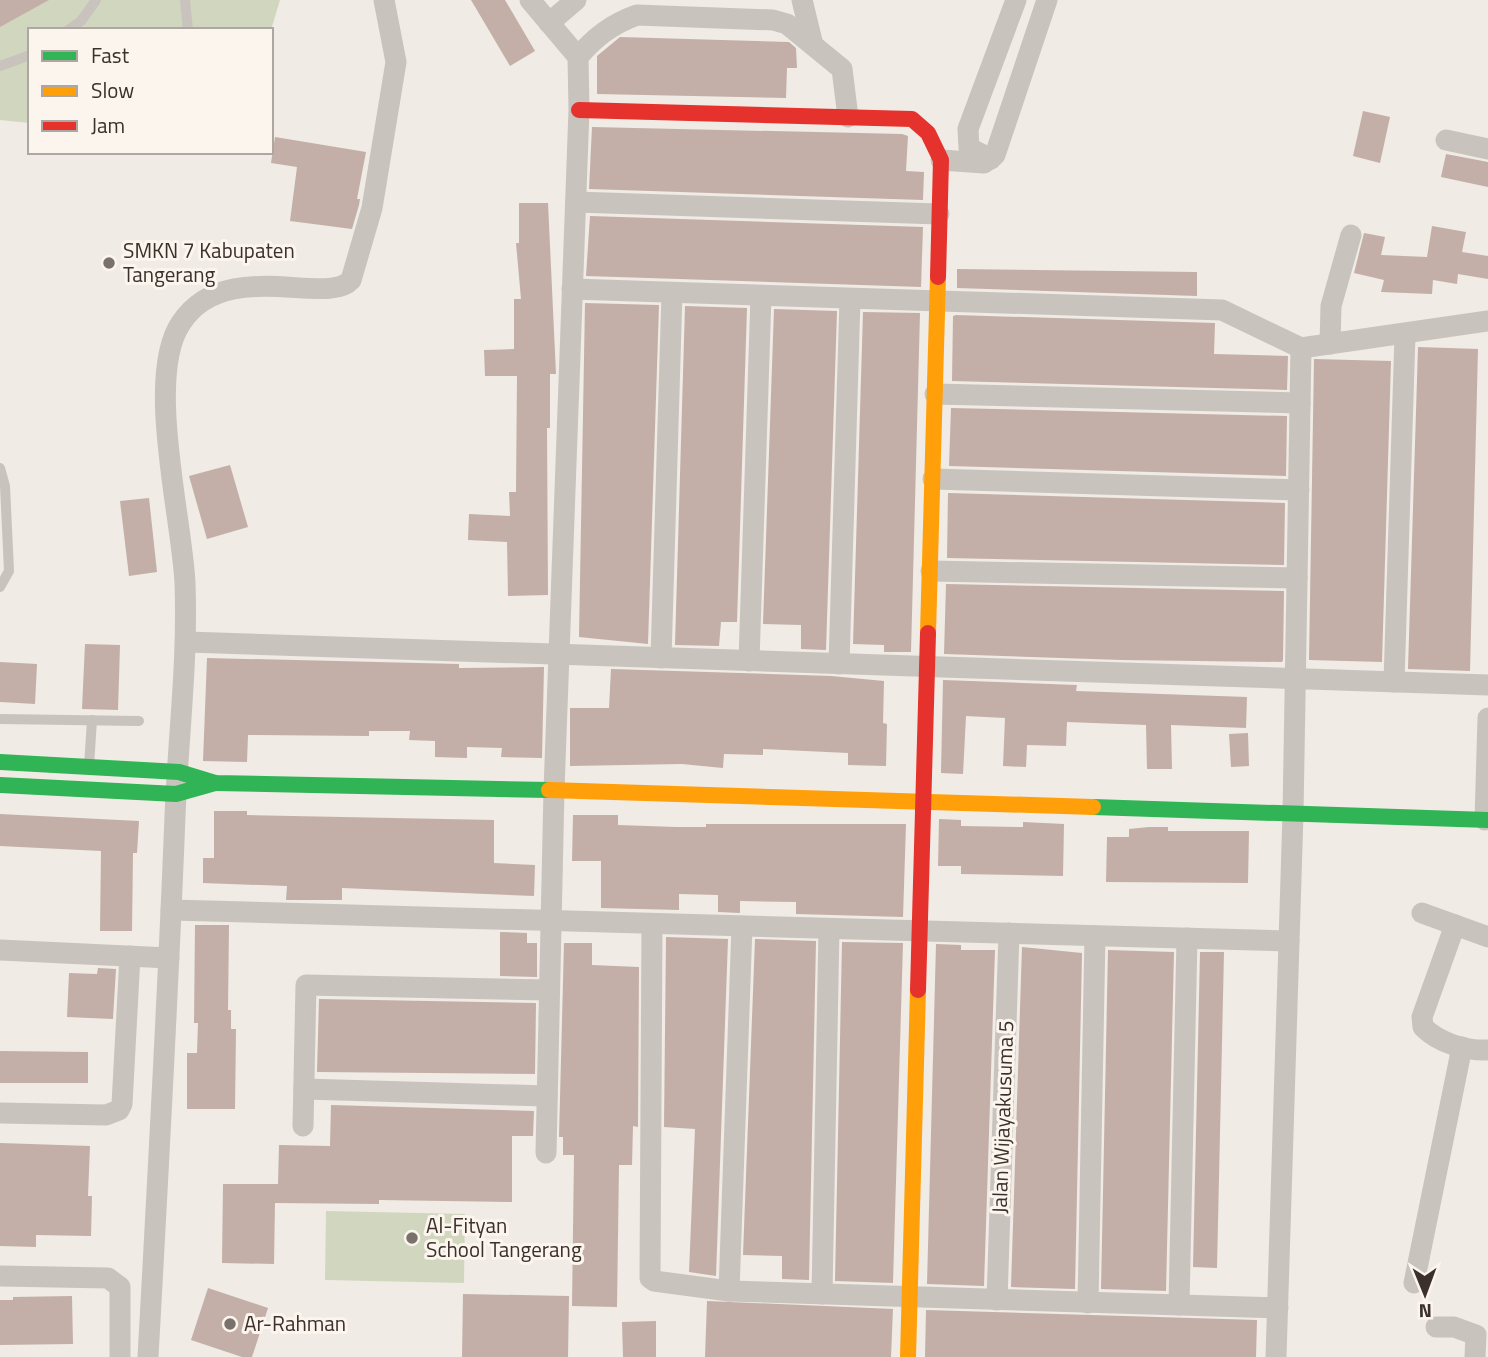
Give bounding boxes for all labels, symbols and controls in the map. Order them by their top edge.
legend [28,28,273,154]
text: Fast [91,39,130,71]
text: Slow [91,74,134,106]
text: Jam [91,109,125,141]
place label: SMKN 7 Kabupaten Tangerang [123,234,295,290]
marker: SMKN 7 Kabupaten Tangerang [101,255,117,271]
street label: Jalan Wijayakusuma 5 [983,1020,1021,1214]
place label: Al-Fityan School Tangerang [426,1209,582,1265]
marker: Al-Fityan School Tangerang [404,1230,420,1246]
north arrow [1390,1259,1460,1329]
text: N [1418,1297,1432,1326]
place label: Ar-Rahman [244,1307,346,1339]
marker: Ar-Rahman [222,1316,238,1332]

